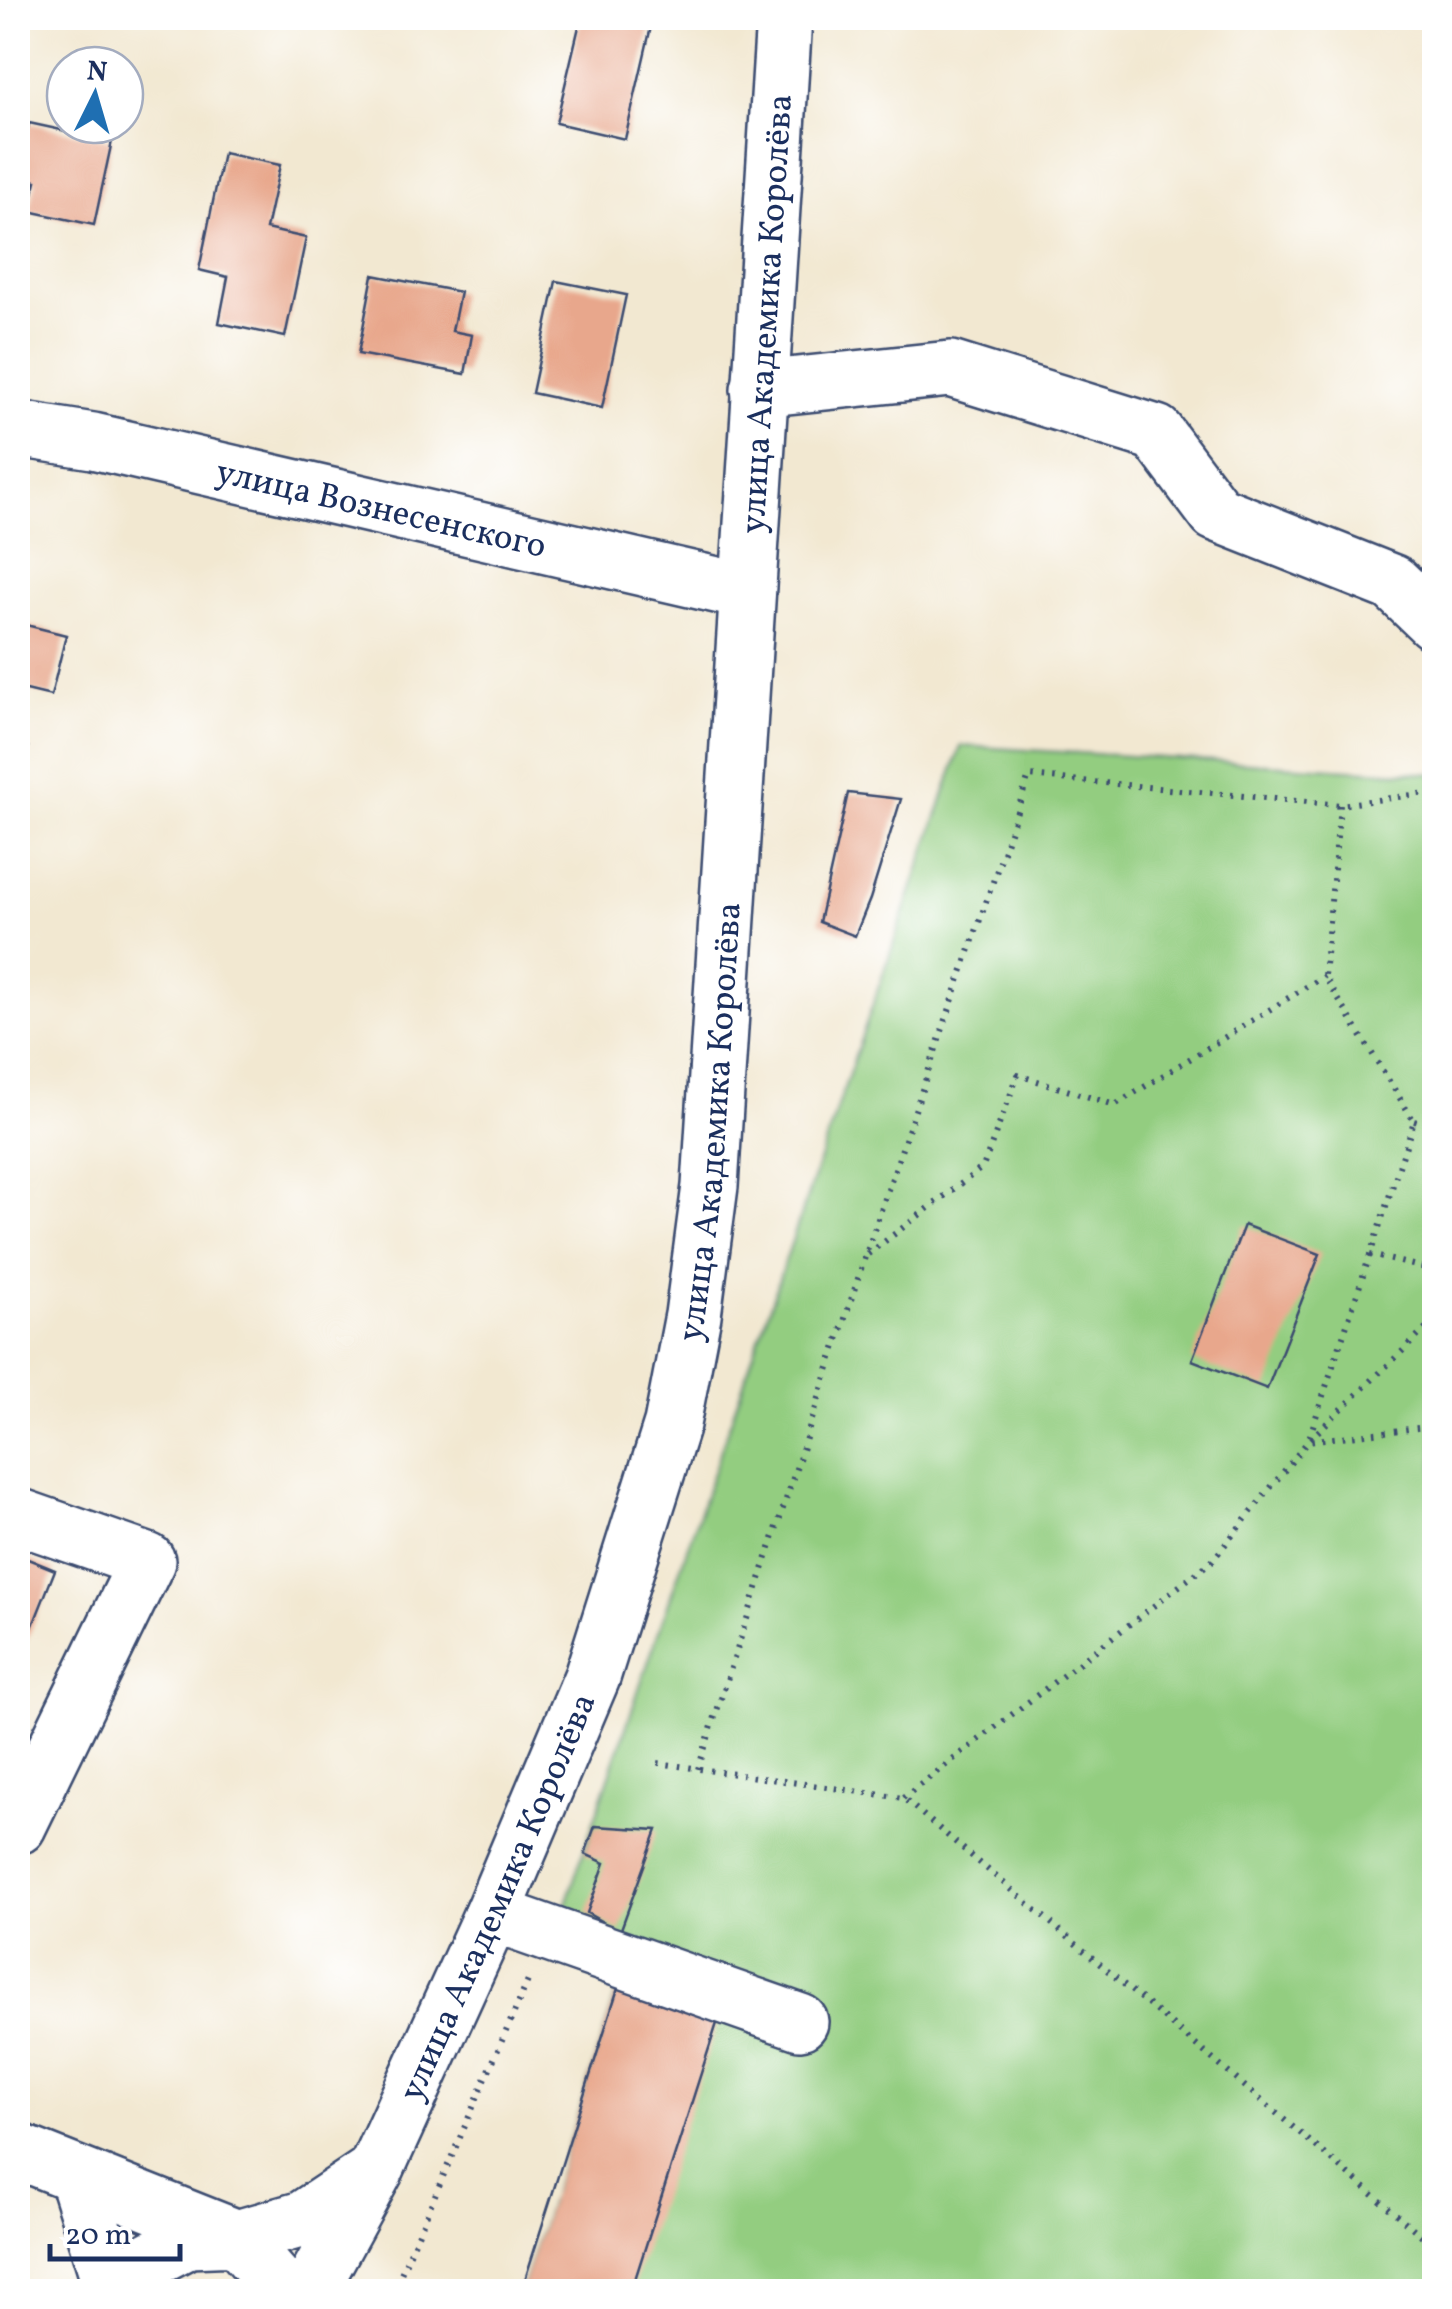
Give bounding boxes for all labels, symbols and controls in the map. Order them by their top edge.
north arrow [45,45,145,145]
text: N [85,52,109,93]
street label: улица Академика Королёва [730,92,806,535]
street label: улица Вознесенского [211,449,551,572]
street label: улица Академика Королёва [667,901,755,1346]
street label: улица Академика Королёва [389,1686,609,2110]
scale bar [50,2199,180,2261]
text: 20 m [65,2215,131,2257]

